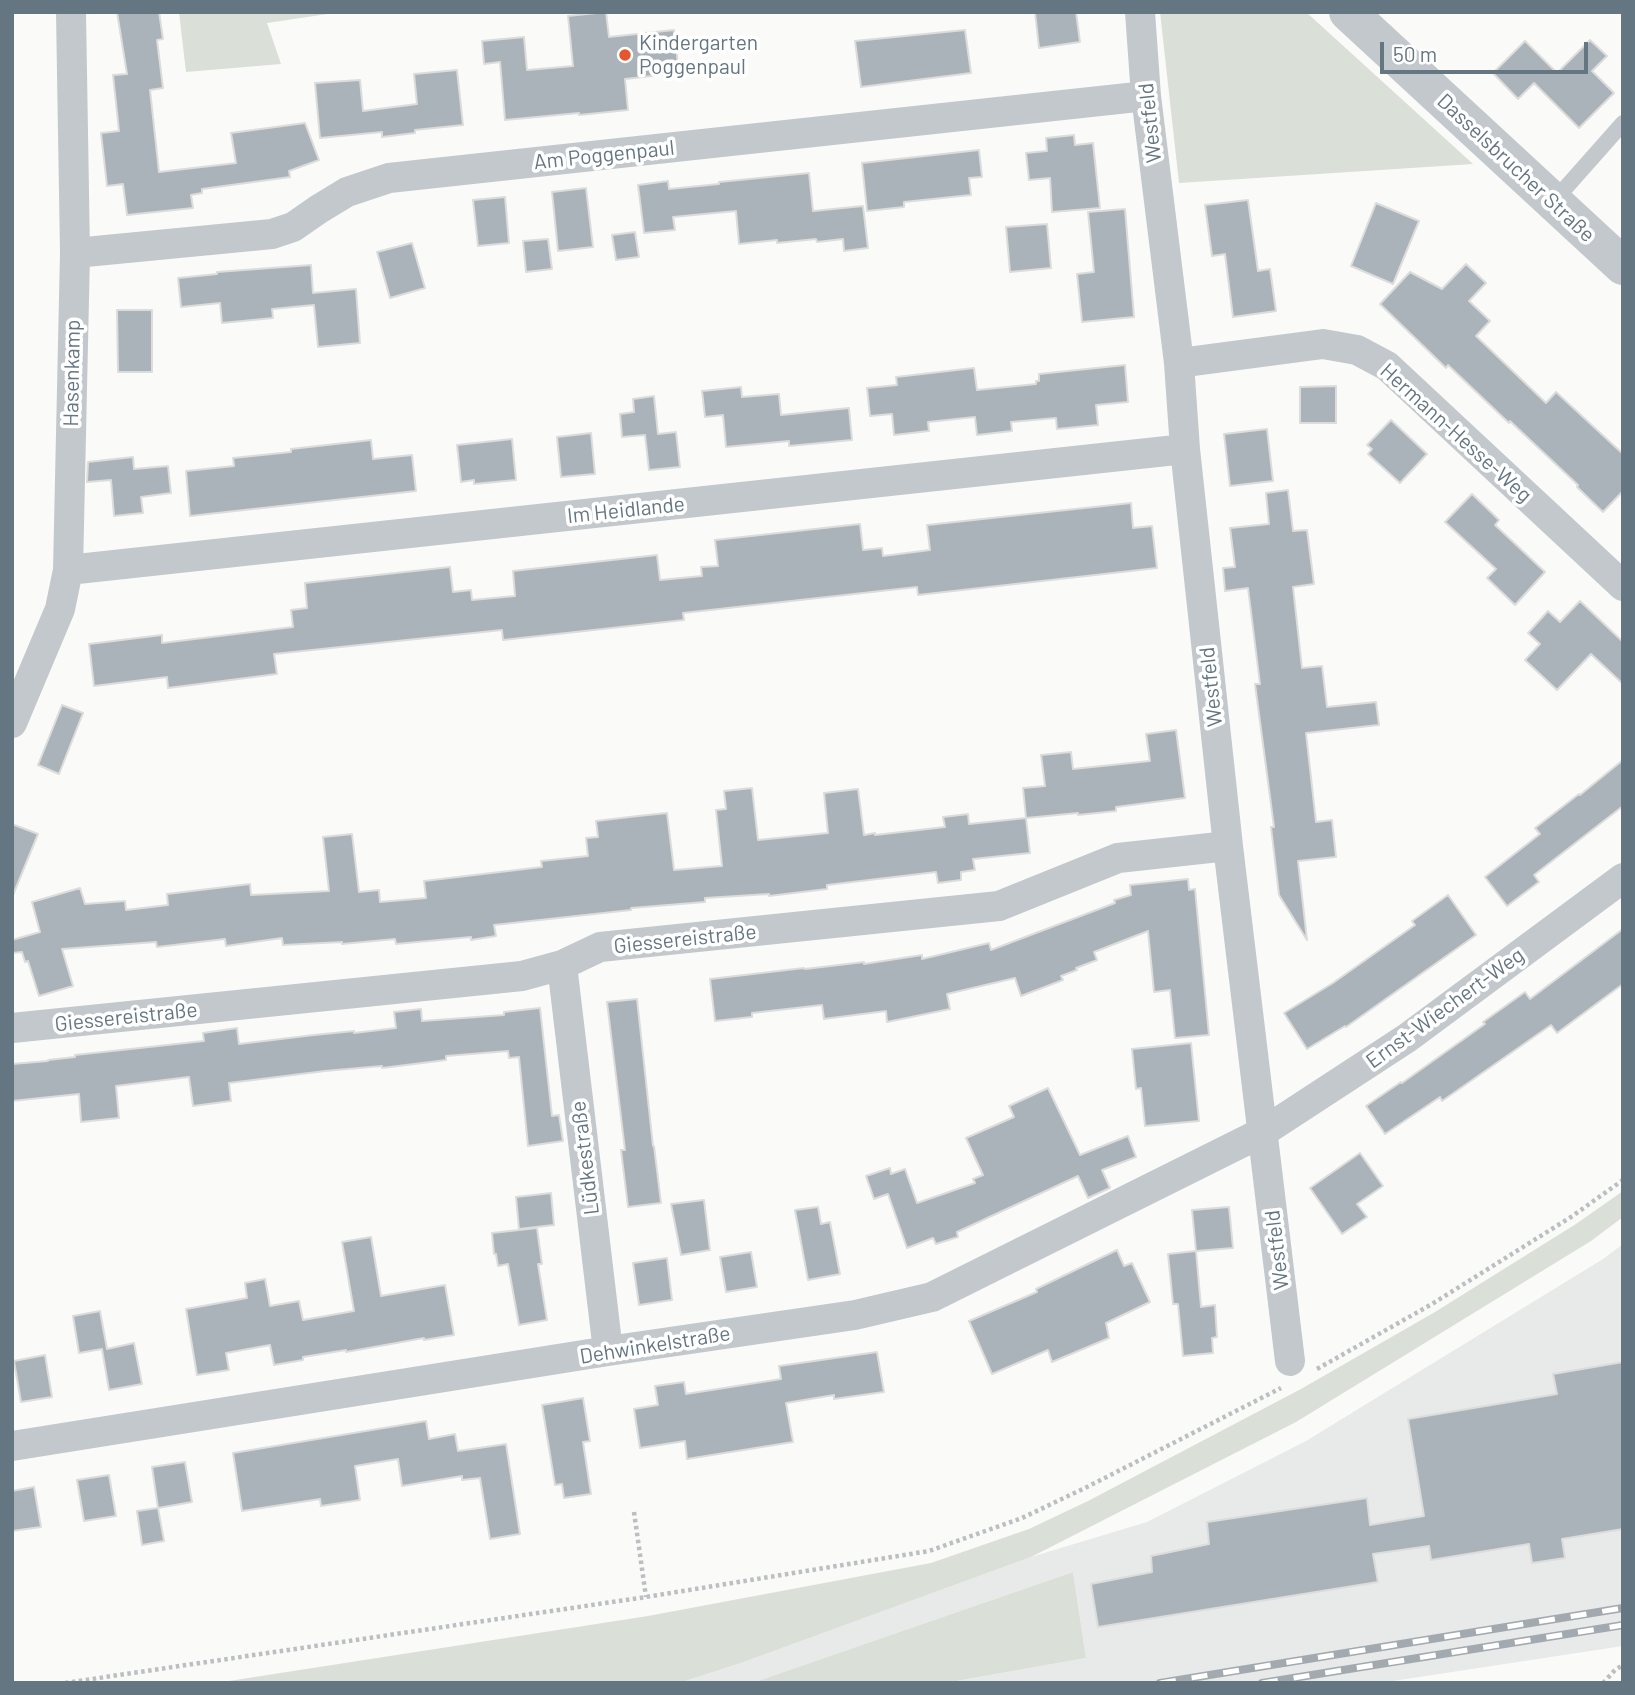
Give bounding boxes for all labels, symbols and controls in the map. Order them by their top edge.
scale bar [1383,28,1591,72]
place label: Kindergarten Poggenpaul [639,30,758,80]
text: 50 m [1393,41,1437,66]
marker: Kindergarten Poggenpaul [617,47,633,63]
street label: Westfeld [1133,82,1167,164]
street label: Dasselsbrucher Straße [1432,88,1600,248]
street label: Am Poggenpaul [532,135,676,175]
street label: Hasenkamp [58,319,86,427]
street label: Hermann-Hesse-Weg [1375,358,1537,508]
street label: Im Heidlande [566,491,686,529]
street label: Westfeld [1194,646,1228,728]
street label: Giessereistraße [612,919,758,959]
street label: Ernst-Wiechert-Weg [1361,942,1529,1074]
street label: Giessereistraße [53,997,199,1037]
street label: Lüdkestraße [565,1099,605,1217]
street label: Westfeld [1260,1209,1294,1291]
street label: Dehwinkelstraße [578,1321,732,1369]

